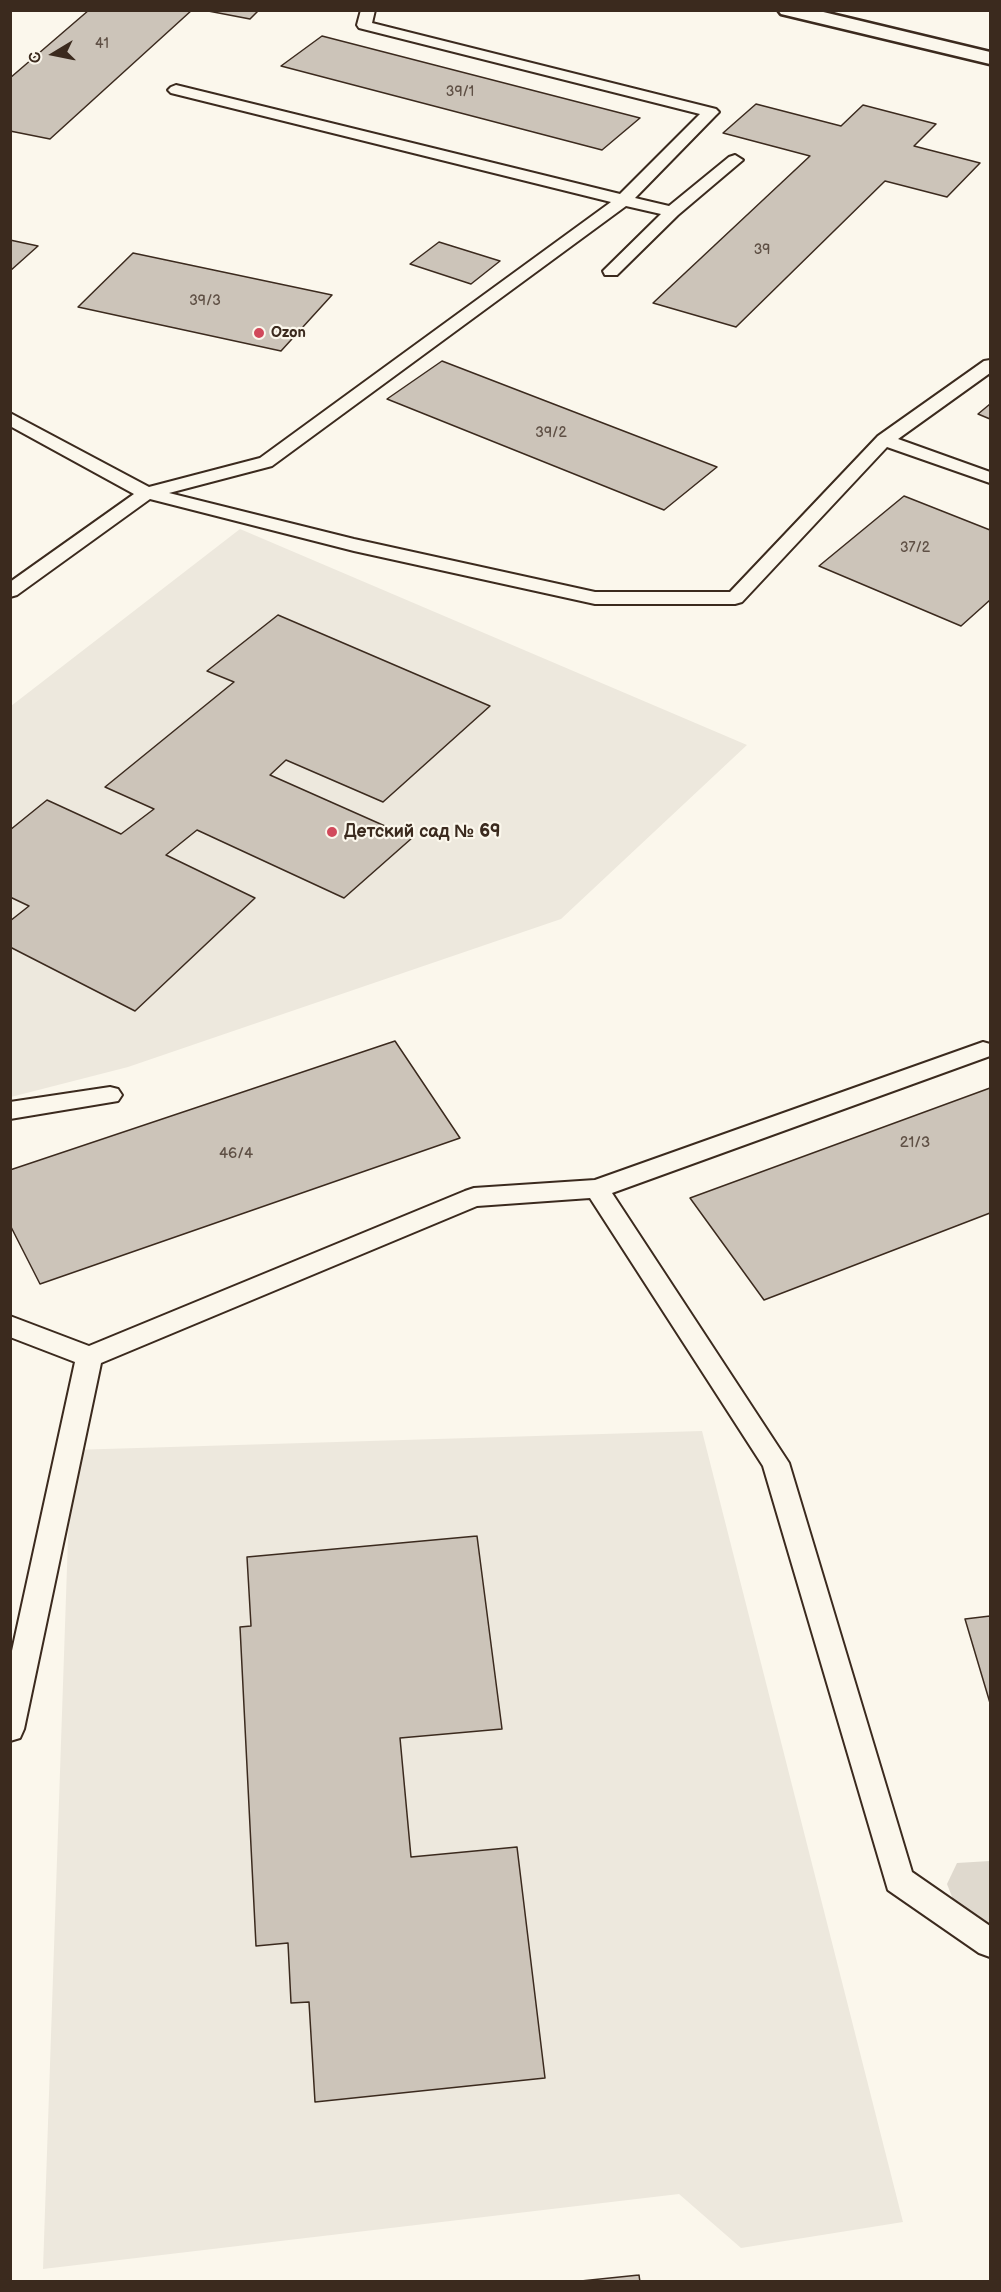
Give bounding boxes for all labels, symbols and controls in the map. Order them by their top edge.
north arrow [24,24,84,84]
house number: 41 [95,36,109,52]
text: С [25,50,46,64]
house number: 39/1 [446,84,474,100]
house number: 39 [754,242,770,258]
house number: 39/3 [189,293,221,309]
place label: Ozon [271,324,306,342]
marker: Ozon [252,326,266,340]
house number: 39/2 [535,425,567,441]
house number: 37/2 [900,540,930,556]
place label: Детский сад № 69 [344,821,501,843]
marker: Детский сад № 69 [325,825,339,839]
house number: 21/3 [900,1134,930,1152]
house number: 46/4 [219,1145,253,1163]

